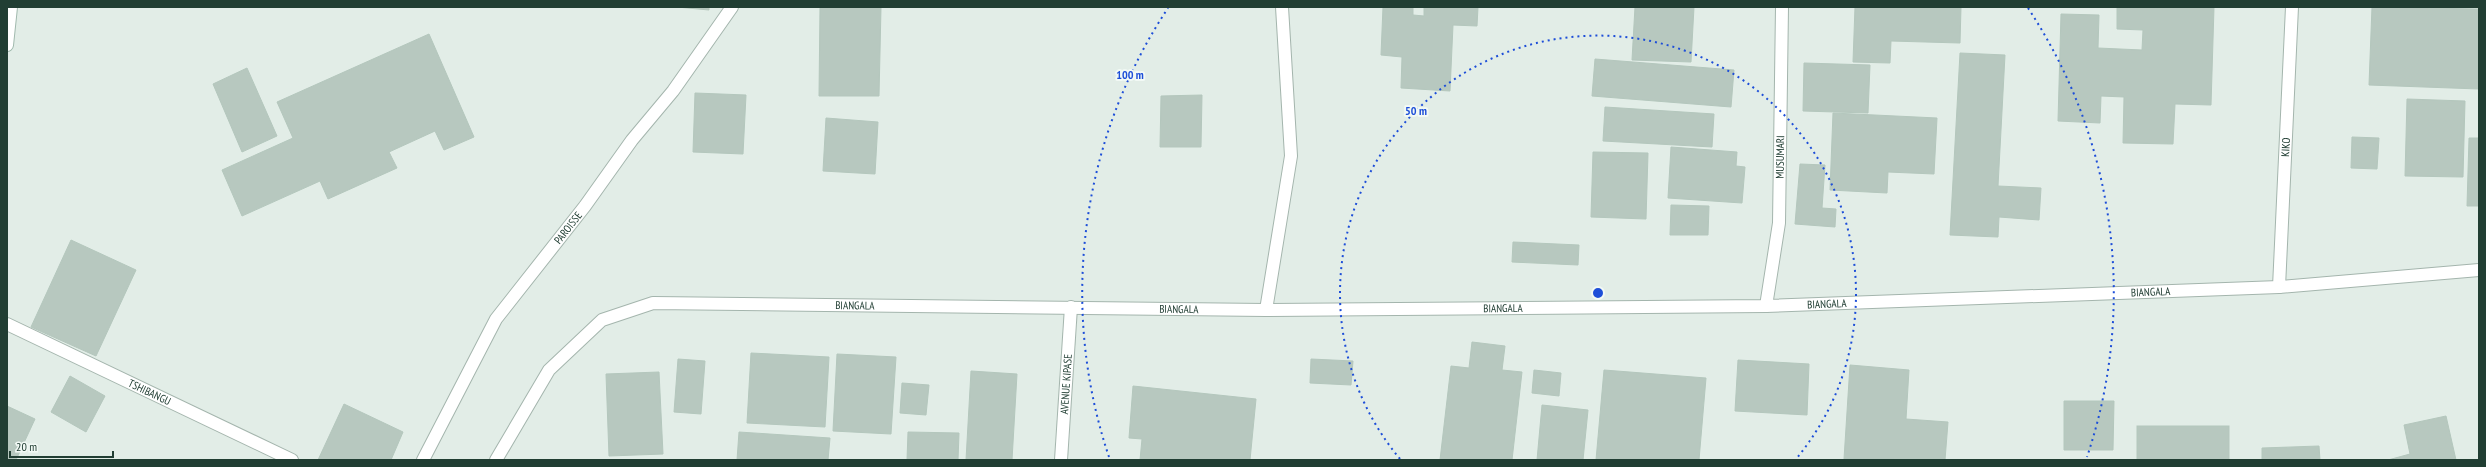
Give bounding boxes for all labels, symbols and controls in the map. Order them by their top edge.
text: 100 m [1116,67,1144,82]
text: 50 m [1405,103,1427,118]
street label: MUSUMARI [1773,135,1787,179]
street label: KIKO [2278,137,2293,157]
street label: PAROISSE [551,208,585,247]
street label: BIANGALA [2131,284,2171,299]
centre of rings [1591,286,1605,300]
street label: BIANGALA [1807,296,1848,311]
street label: BIANGALA [835,298,875,313]
street label: BIANGALA [1483,301,1523,315]
street label: BIANGALA [1159,302,1199,316]
street label: AVENUE KIPASE [1057,353,1075,415]
street label: TSHIBANGU [126,376,173,408]
scale bar [10,433,113,459]
text: 20 m [16,439,37,454]

